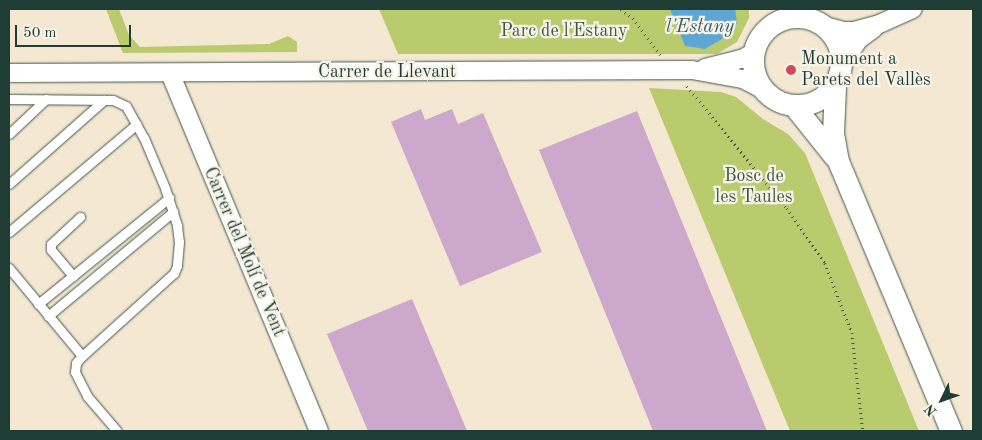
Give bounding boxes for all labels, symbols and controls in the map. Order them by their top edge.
scale bar [18,15,134,47]
water label: l'Estany [666,17,734,39]
park label: Parc de l'Estany [500,20,628,42]
text: 50 m [23,26,57,41]
place label: Monument a Parets del Vallès [801,49,931,92]
street label: Carrer de Llevant [318,61,456,83]
marker: Monument a Parets del Vallès [785,64,797,76]
street label: Carrer del Molí de Vent [199,164,289,340]
park label: Bosc de les Taules [715,166,793,208]
north arrow [917,375,967,425]
text: N [922,401,940,419]

